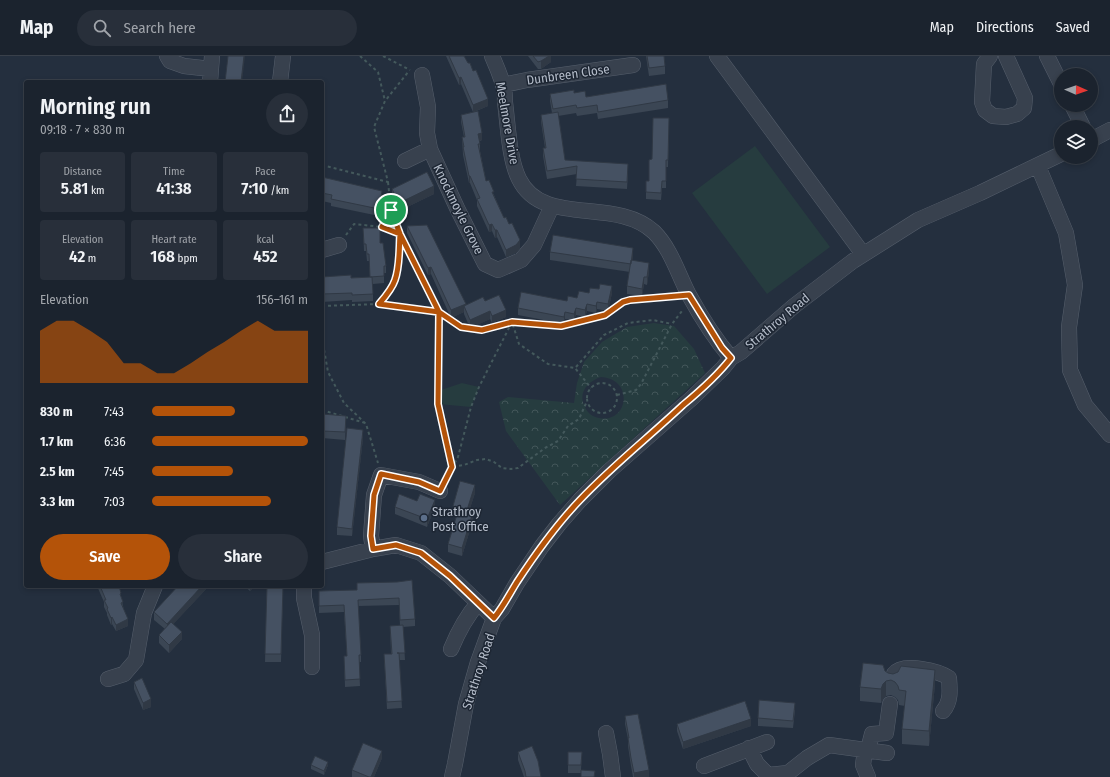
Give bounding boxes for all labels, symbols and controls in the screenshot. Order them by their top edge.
search box [77,10,357,46]
text: Map [20,16,53,39]
icon: search [91,17,113,39]
text: Search here [123,19,196,37]
text: Map [930,19,954,36]
text: Directions [976,19,1034,36]
text: Saved [1056,19,1090,36]
street label: Dunbreen Close [526,61,611,88]
north arrow [1054,68,1098,112]
map controls [1054,68,1098,164]
street label: Meelmore Drive [493,81,522,166]
text: Morning run [40,93,151,120]
button: share [266,93,308,135]
button: layers [1054,120,1098,164]
text: 09:18 · 7 × 830 m [40,122,125,137]
street label: Knockmoyle Grove [430,162,487,257]
text: Distance [63,165,102,178]
text: Time [163,165,185,178]
text: Pace [255,165,276,178]
text: 5.81 [61,178,88,199]
text: 41:38 [156,178,192,199]
text: 7:10 [241,178,268,199]
text: km [88,184,105,197]
text: /km [268,184,289,197]
pin [374,193,408,227]
icon: arrive [380,199,402,221]
text: Elevation [62,233,103,246]
text: Heart rate [151,233,197,246]
text: kcal [256,233,274,246]
text: 42 [69,246,85,267]
text: 168 [150,246,175,267]
text: 452 [253,246,277,267]
text: m [85,252,96,265]
text: bpm [175,252,198,265]
street label: Strathroy Road [742,290,812,353]
text: Elevation [40,292,89,307]
text: 156–161 m [256,292,308,307]
text: 830 m [40,404,73,419]
text: 7:43 [104,404,124,419]
text: 1.7 km [40,434,73,449]
text: 6:36 [104,434,126,449]
text: 2.5 km [40,464,75,479]
text: 7:45 [104,464,124,479]
text: 3.3 km [40,494,75,509]
text: 7:03 [104,494,125,509]
place label: Strathroy Post Office [432,504,489,534]
marker: Strathroy Post Office [419,513,429,523]
button: Save [40,534,170,580]
button: Share [178,534,308,580]
street label: Strathroy Road [459,631,498,711]

